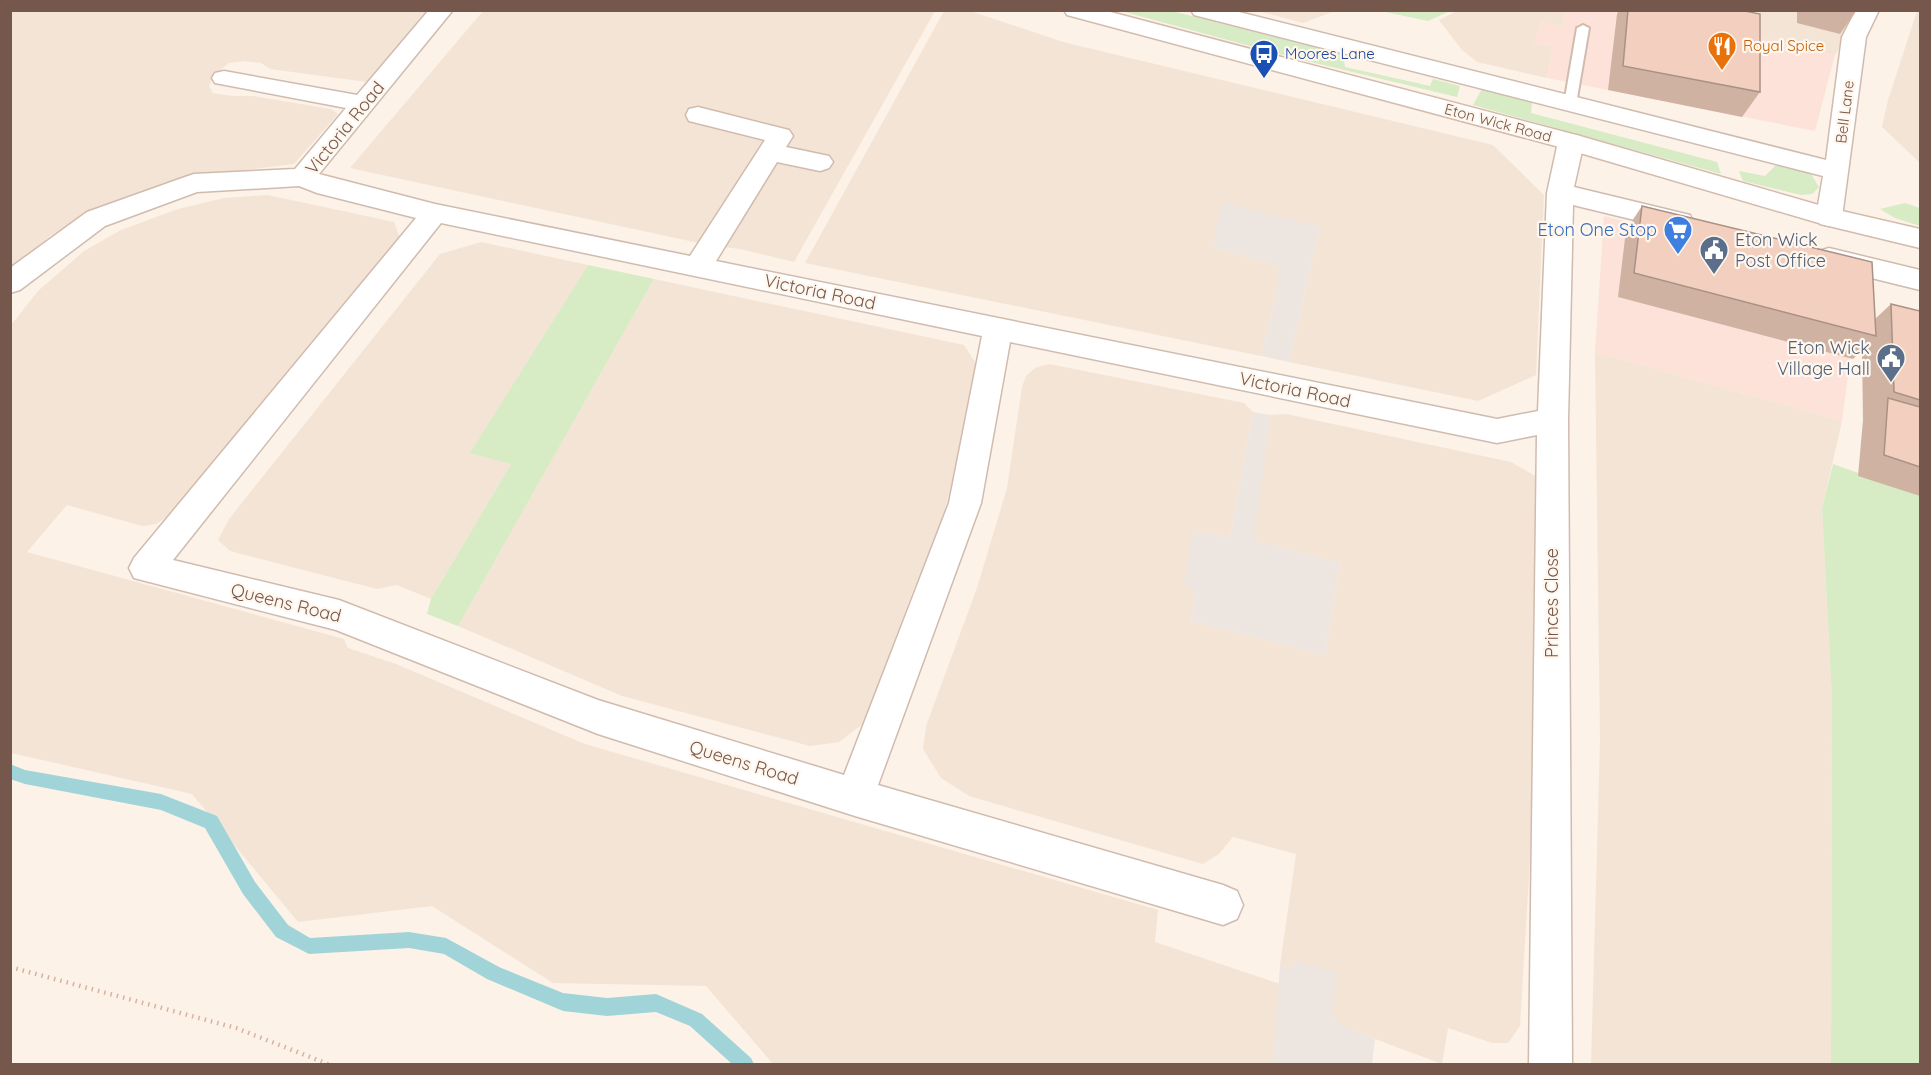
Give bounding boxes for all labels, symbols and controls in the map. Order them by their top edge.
restaurant icon: Royal Spice [1706,30,1738,72]
place label: Royal Spice [1743,36,1824,55]
bus stop icon: Moores Lane [1248,38,1280,80]
place label: Moores Lane [1285,44,1375,63]
street label: Victoria Road [300,76,389,179]
street label: Bell Lane [1831,79,1858,145]
street label: Eton Wick Road [1442,99,1554,146]
supermarket icon: Eton One Stop [1662,214,1694,256]
place label: Eton One Stop [1537,218,1657,241]
place label: Eton Wick Post Office [1735,228,1826,272]
public building icon: Eton Wick Post Office [1698,234,1730,276]
street label: Victoria Road [762,268,878,315]
place label: Eton Wick Village Hall [1777,336,1870,380]
public building icon: Eton Wick Village Hall [1875,342,1907,384]
street label: Victoria Road [1237,366,1353,413]
street label: Princes Close [1540,548,1563,658]
street label: Queens Road [229,578,344,627]
street label: Queens Road [687,735,802,790]

